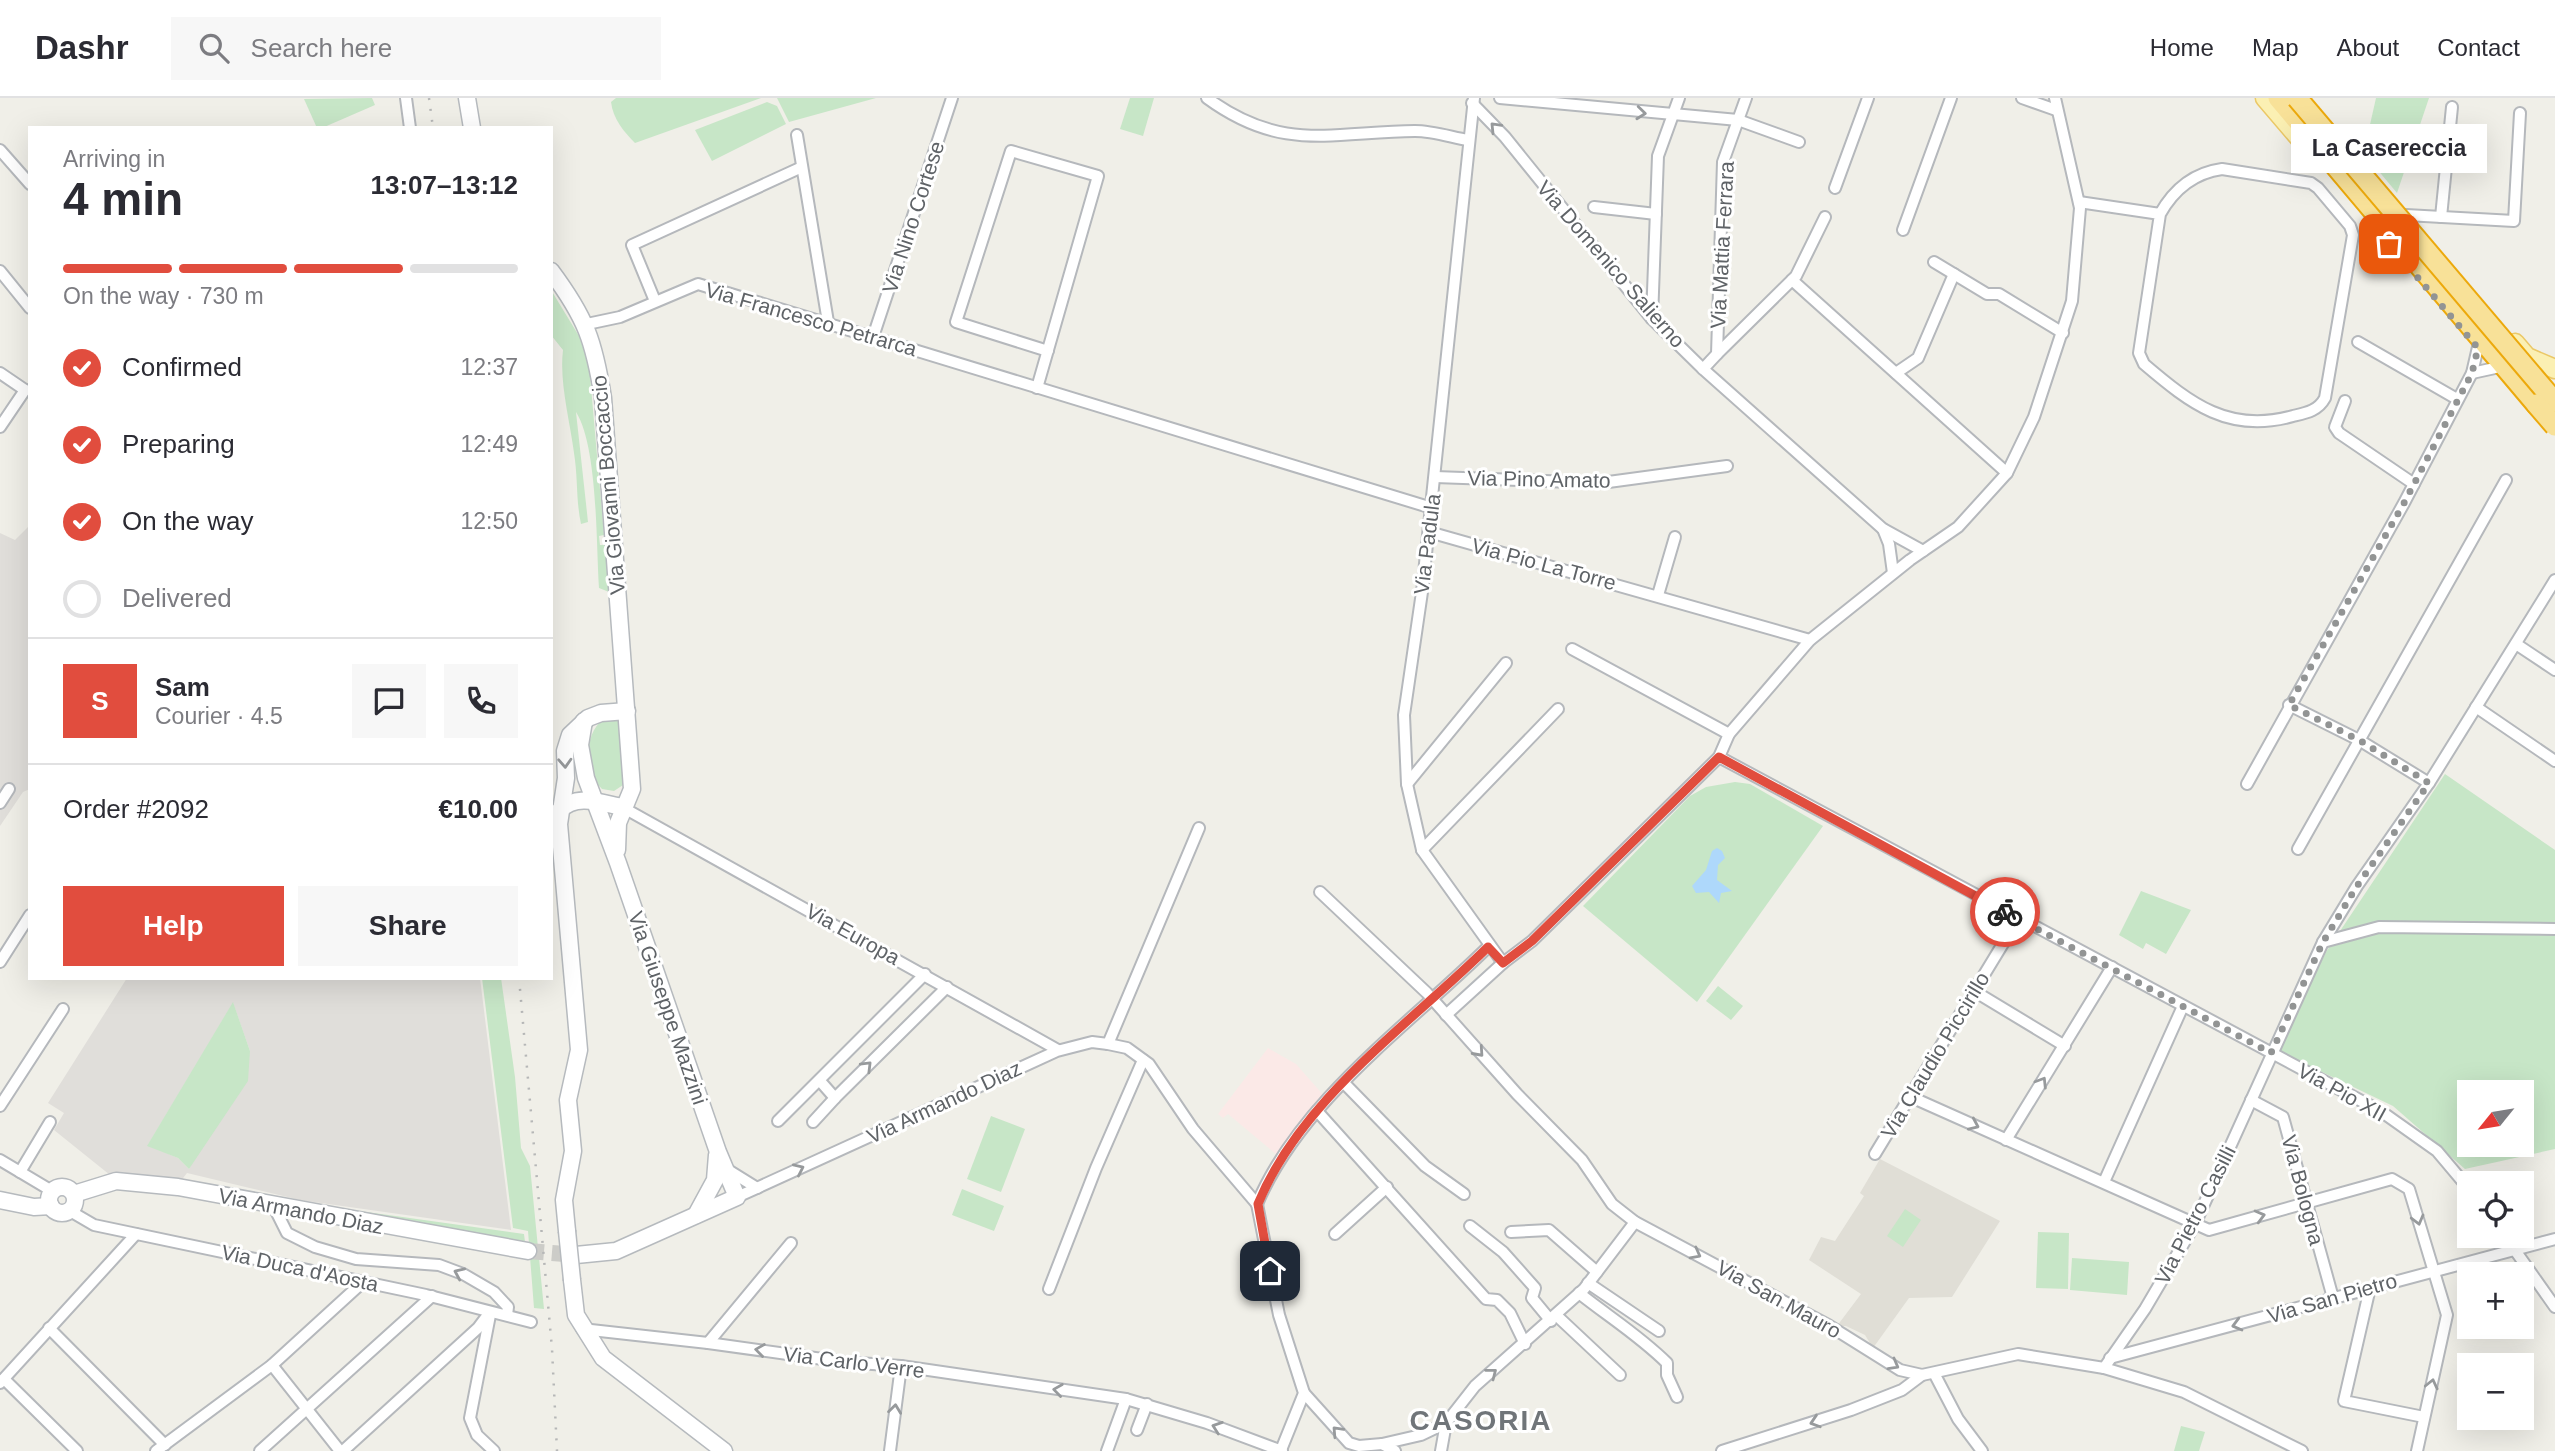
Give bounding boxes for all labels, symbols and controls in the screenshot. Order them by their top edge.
search box [171,17,661,80]
text: Dashr [35,29,129,66]
icon: search [195,29,233,67]
text: Search here [251,33,392,63]
text: Home [2150,34,2214,61]
text: Map [2252,34,2299,61]
text: About [2337,34,2399,61]
text: Contact [2437,34,2520,61]
one-way arrow [1636,105,1647,120]
one-way arrow [1490,122,1503,135]
callout: La Casereccia [2291,125,2487,174]
text: La Casereccia [2312,135,2466,161]
street label: Via Nino Cortese [878,138,948,296]
text: Arriving in [63,146,165,172]
street label: Via Mattia Ferrara [1706,160,1738,329]
text: 13:07–13:12 [371,170,518,200]
text: 4 min [63,173,183,225]
street label: Via Domenico Salierno [1532,176,1690,352]
pin [2359,214,2419,274]
icon: bag [2370,225,2408,263]
street label: Via Francesco Petrarca [703,278,920,360]
text: On the way · 730 m [63,283,264,309]
icon: check [63,349,101,387]
text: Confirmed [122,352,242,382]
text: 12:37 [460,354,518,380]
street label: Via Giovanni Boccaccio [587,374,629,596]
icon: check [63,426,101,464]
text: Preparing [122,429,235,459]
text: 12:49 [460,431,518,457]
street label: Via Pino Amato [1467,466,1611,492]
street label: Via Padula [1409,492,1445,596]
icon: check [63,503,101,541]
text: On the way [122,506,254,536]
text: 12:50 [460,508,518,534]
street label: Via Pio La Torre [1469,534,1619,594]
text: Delivered [122,583,232,613]
button: chat [352,664,426,738]
button: phone [444,664,518,738]
text: Sam [155,672,210,702]
text: S [91,686,109,716]
text: Courier · 4.5 [155,703,283,729]
one-way arrow [558,757,573,768]
text: Order #2092 [63,794,209,824]
text: €10.00 [438,794,518,824]
courier [1970,877,2040,947]
button: Help [63,886,284,966]
button: Share [298,886,518,966]
icon: bike [1986,893,2024,931]
street label: Via Europa [802,899,904,969]
street label: Via Giuseppe Mazzini [624,908,712,1108]
street label: Via Claudio Piccirillo [1876,968,1994,1142]
one-way arrow [1470,1044,1483,1057]
street label: Via Armando Diaz [863,1056,1025,1148]
street label: Via Pio XII [2294,1058,2390,1126]
one-way arrow [859,1062,872,1075]
one-way arrow [2034,1077,2047,1090]
north arrow [2457,1080,2534,1157]
map controls [2457,1080,2534,1430]
one-way arrow [1966,1117,1979,1131]
street label: Via Bologna [2277,1133,2329,1248]
street label: Via Pietro Casilli [2150,1142,2240,1288]
one-way arrow [791,1163,804,1177]
button: locate [2457,1171,2534,1248]
street label: Via Armando Diaz [216,1184,386,1238]
one-way arrow [2254,1210,2266,1225]
one-way arrow [2410,1214,2424,1226]
street label: Via Duca d'Aosta [219,1240,381,1296]
pin [1240,1241,1300,1301]
one-way arrow [1689,1245,1701,1259]
icon: home [1251,1252,1289,1290]
street label: Via San Mauro [1713,1255,1845,1343]
button: + [2457,1262,2534,1339]
one-way arrow [454,1267,466,1281]
street label: Via San Pietro [2264,1268,2400,1328]
one-way arrow [2231,1317,2243,1331]
street label: Via Carlo Verre [782,1342,926,1382]
one-way arrow [754,1343,766,1358]
button: − [2457,1353,2534,1430]
one-way arrow [1886,1357,1899,1370]
one-way arrow [1484,1368,1496,1381]
one-way arrow [2423,1378,2438,1390]
one-way arrow [1052,1382,1064,1397]
one-way arrow [888,1403,903,1414]
district label: CASORIA [1409,1405,1553,1436]
one-way arrow [1809,1414,1822,1428]
one-way arrow [1211,1421,1223,1435]
one-way arrow [1333,1426,1346,1439]

